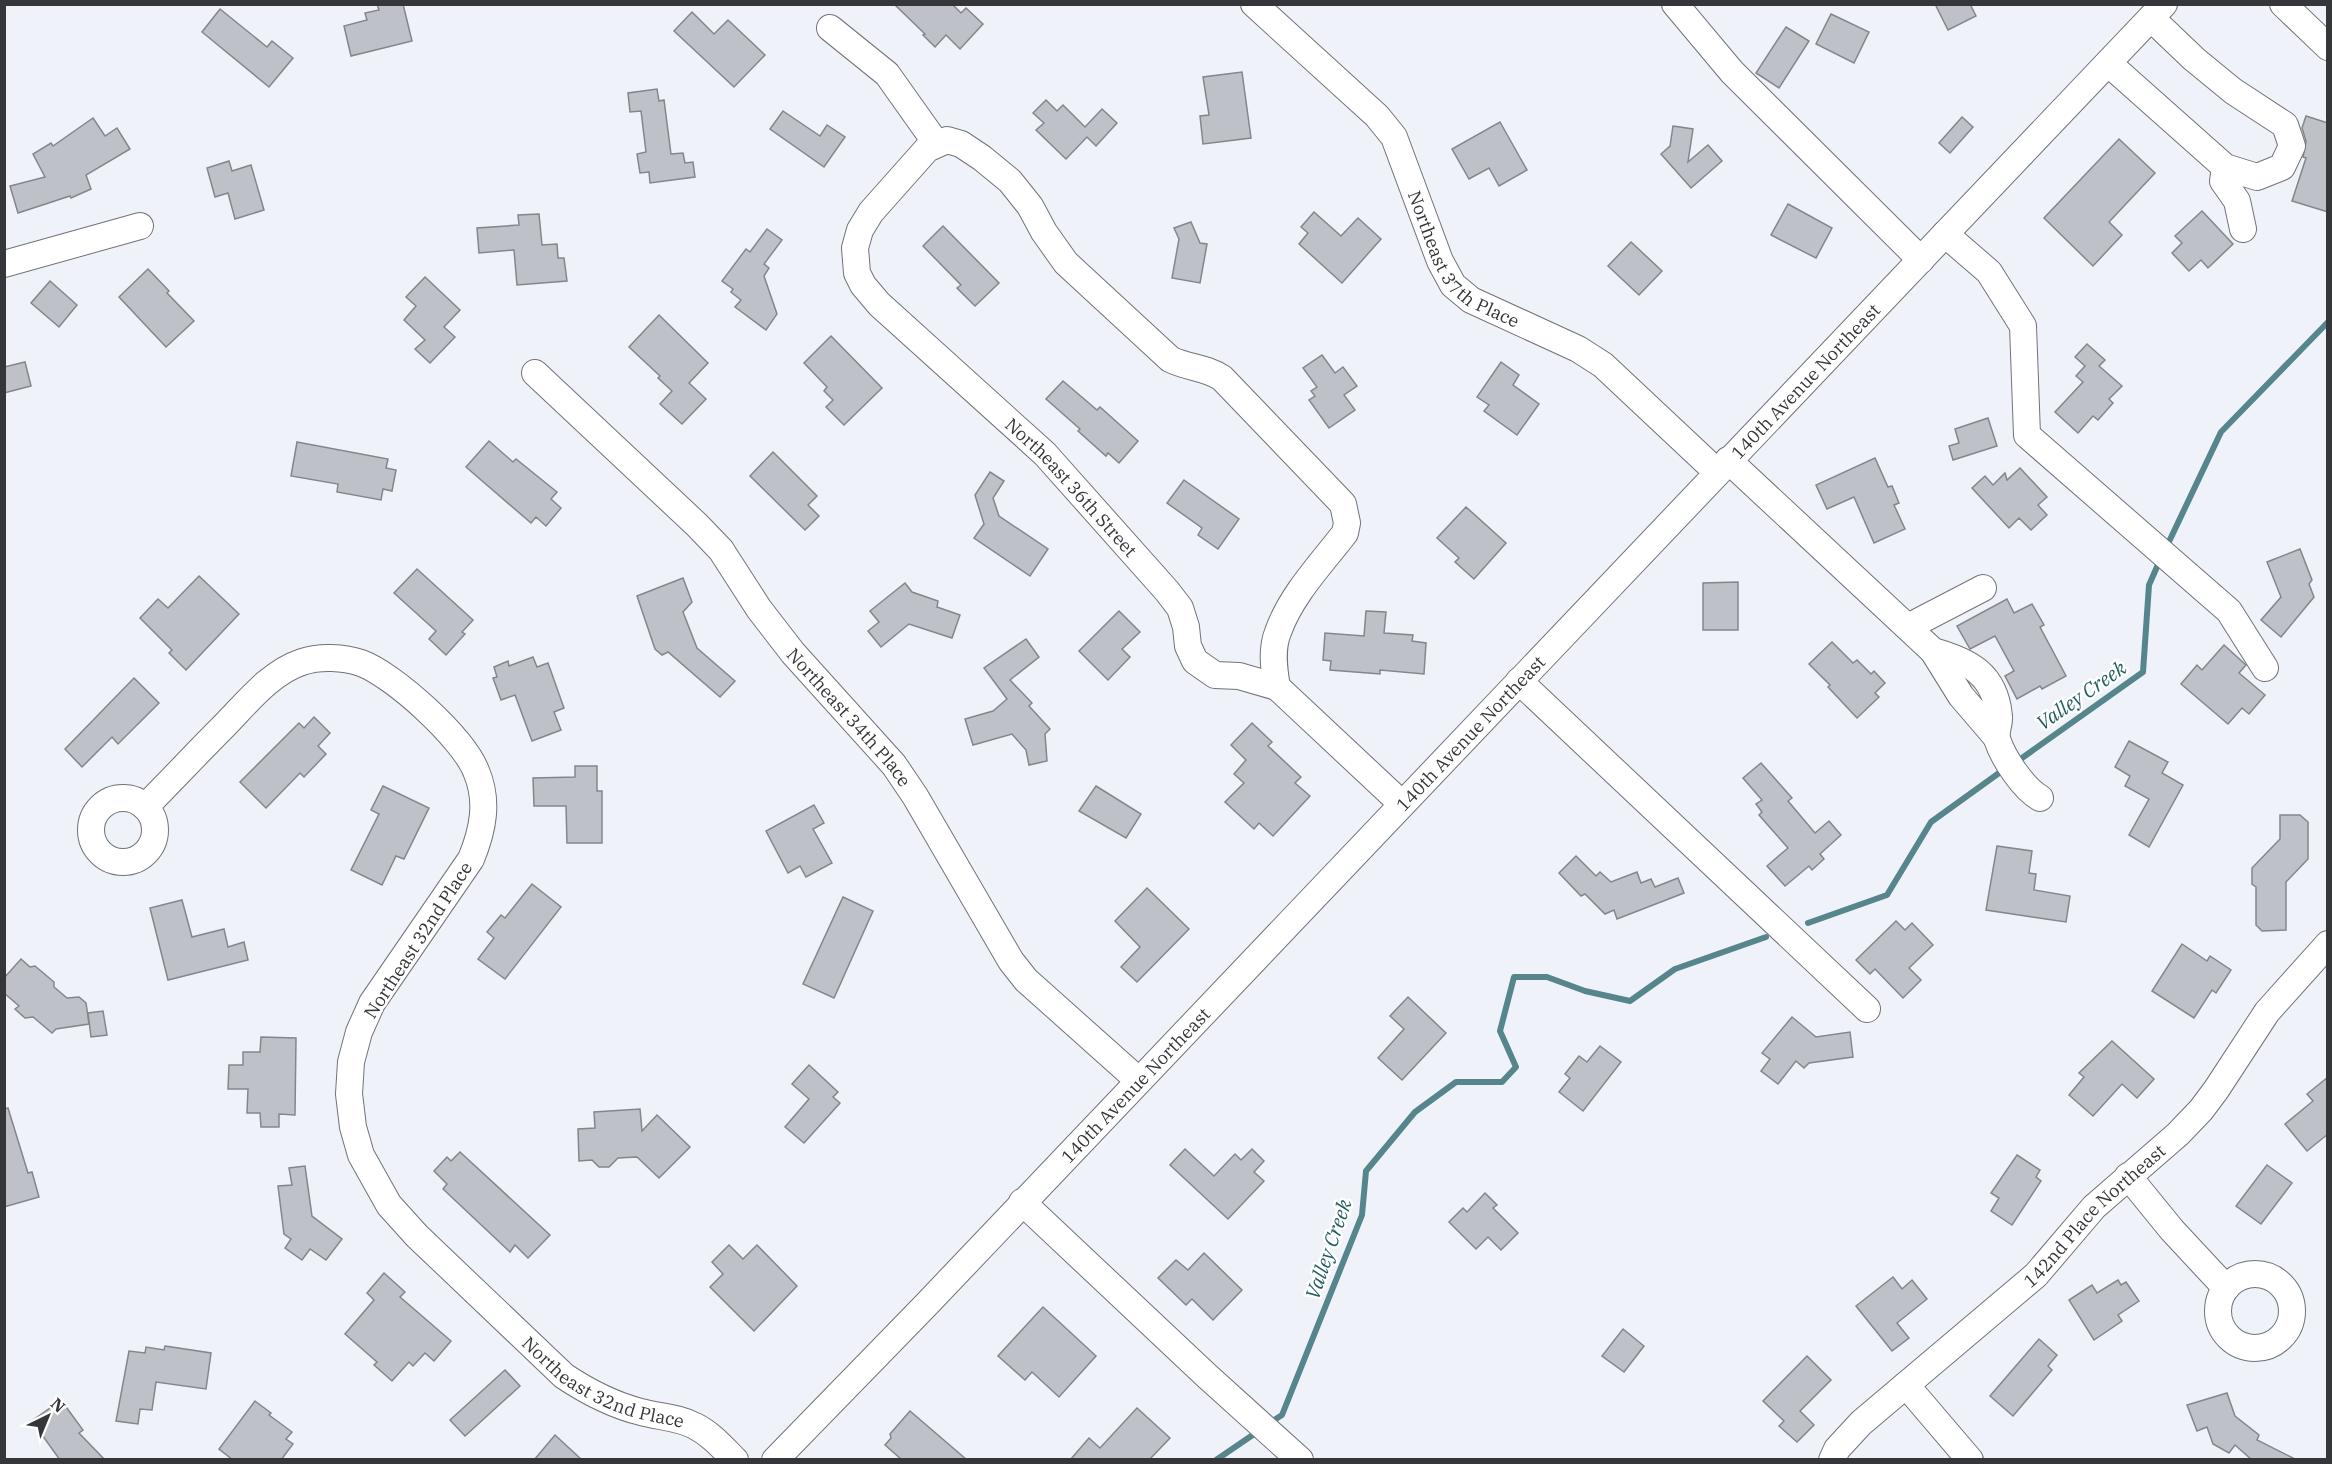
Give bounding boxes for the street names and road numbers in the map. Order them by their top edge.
street label: Northeast 37th Place [1403,187,1523,332]
street label: 140th Avenue Northeast [1726,298,1885,464]
street label: Northeast 36th Street [1001,412,1142,561]
street label: Northeast 34th Place [782,643,917,791]
street label: 140th Avenue Northeast [1391,650,1550,816]
street label: Northeast 32nd Place [359,857,477,1023]
street label: 140th Avenue Northeast [1056,1002,1215,1168]
street label: 142nd Place Northeast [2019,1139,2170,1292]
street label: Northeast 32nd Place [518,1331,687,1432]

